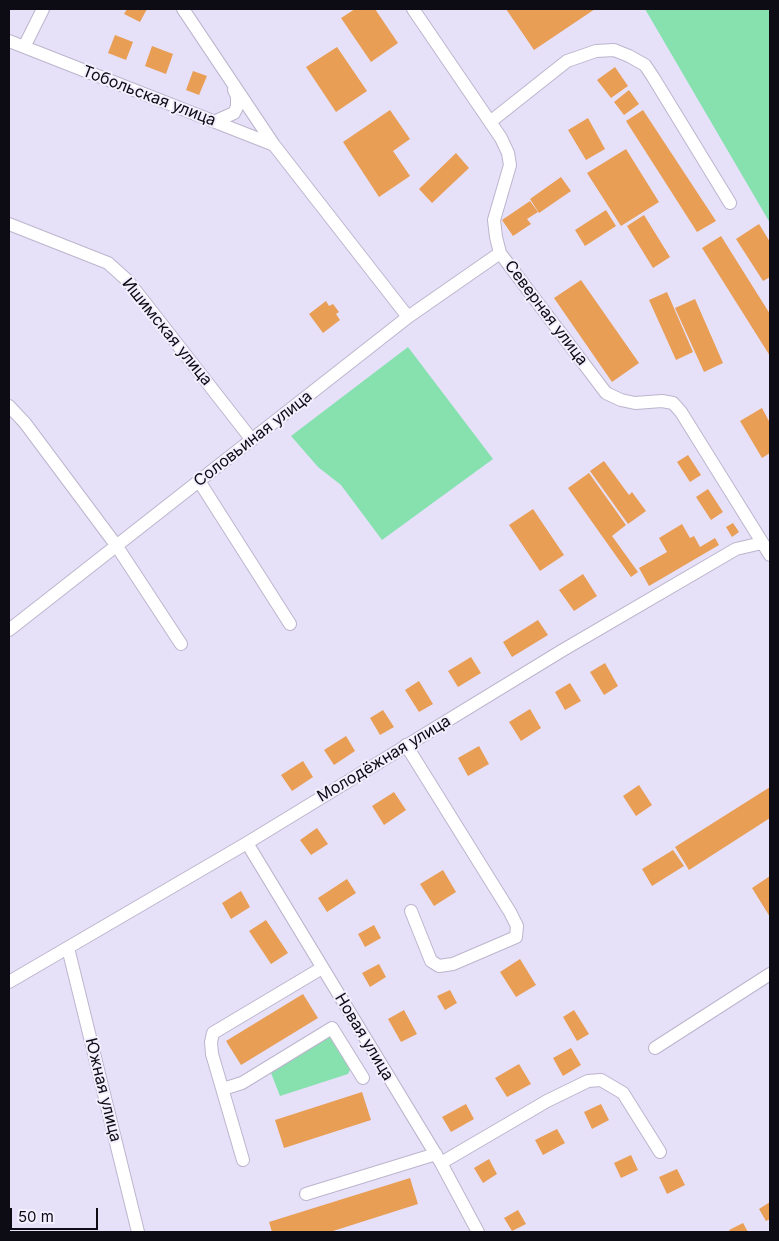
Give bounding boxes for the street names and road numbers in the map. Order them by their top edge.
street label: Тобольская улица [80,62,218,130]
street label: Северная улица [500,257,592,369]
street label: Ишимская улица [118,274,216,390]
street label: Соловьиная улица [190,387,316,491]
street label: Молодёжная улица [314,712,454,806]
street label: Новая улица [330,990,398,1084]
street label: Южная улица [81,1036,125,1144]

